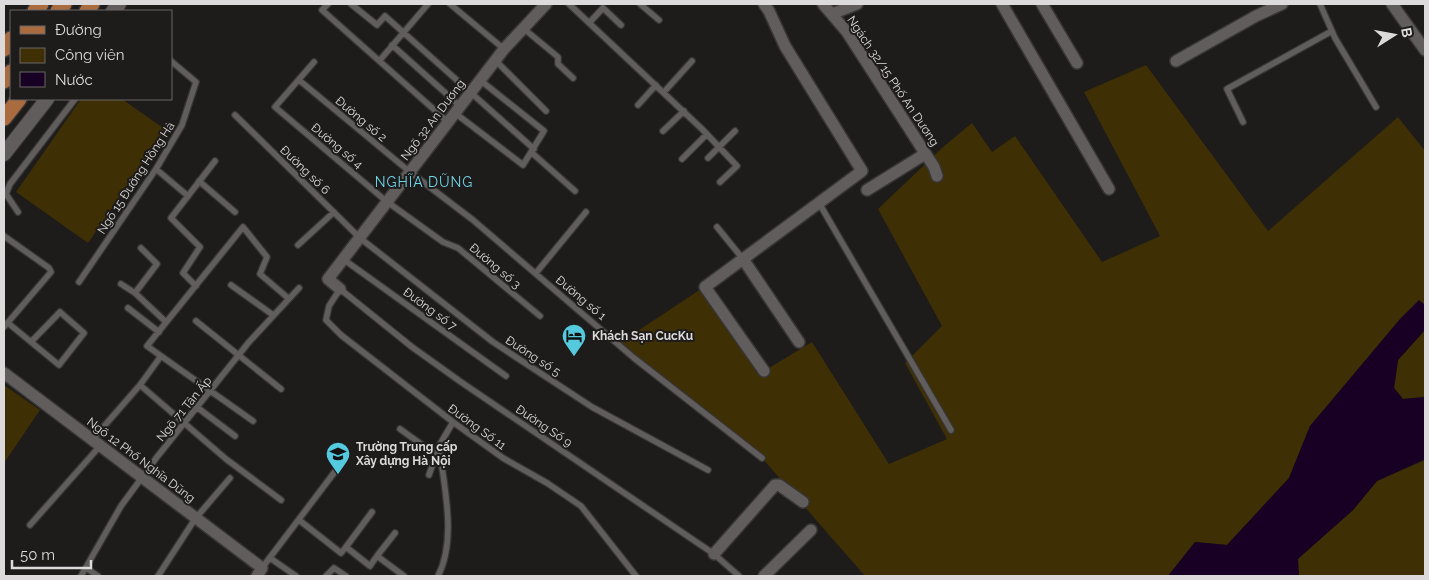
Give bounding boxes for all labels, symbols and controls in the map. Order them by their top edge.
legend [10,10,172,100]
north arrow [1369,10,1419,60]
street label: Ngách 32/15 Phố An Dương [844,13,942,149]
text: Đường [55,21,102,39]
text: B [1398,26,1416,39]
text: Công viên [55,46,124,64]
text: Nước [55,71,93,89]
street label: Ngõ 32 An Dương [398,77,468,163]
street label: Đường số 2 [333,94,389,144]
street label: Ngõ 15 Đường Hồng Hà [95,119,177,237]
street label: Đường số 4 [308,120,366,172]
street label: Đường số 6 [277,143,333,197]
district label: NGHĨA DŨNG [375,173,473,190]
street label: Đường số 3 [466,240,524,292]
street label: Đường số 1 [553,273,609,323]
street label: Đường số 7 [400,285,460,333]
hotel icon: Khách Sạn CucKu [561,323,587,357]
place label: Khách Sạn CucKu [592,329,693,343]
street label: Đường số 5 [503,333,564,379]
street label: Ngõ 71 Tân Ấp [154,374,214,444]
street label: Đường Số 11 [445,401,509,453]
street label: Đường Số 9 [513,402,575,450]
street label: Ngõ 12 Phố Nghĩa Dũng [84,415,198,505]
place label: Trường Trung cấp Xây dựng Hà Nội [355,440,458,468]
school or university icon: Trường Trung cấp Xây dựng Hà Nội [325,441,351,475]
scale bar [12,538,91,570]
text: 50 m [20,546,55,564]

